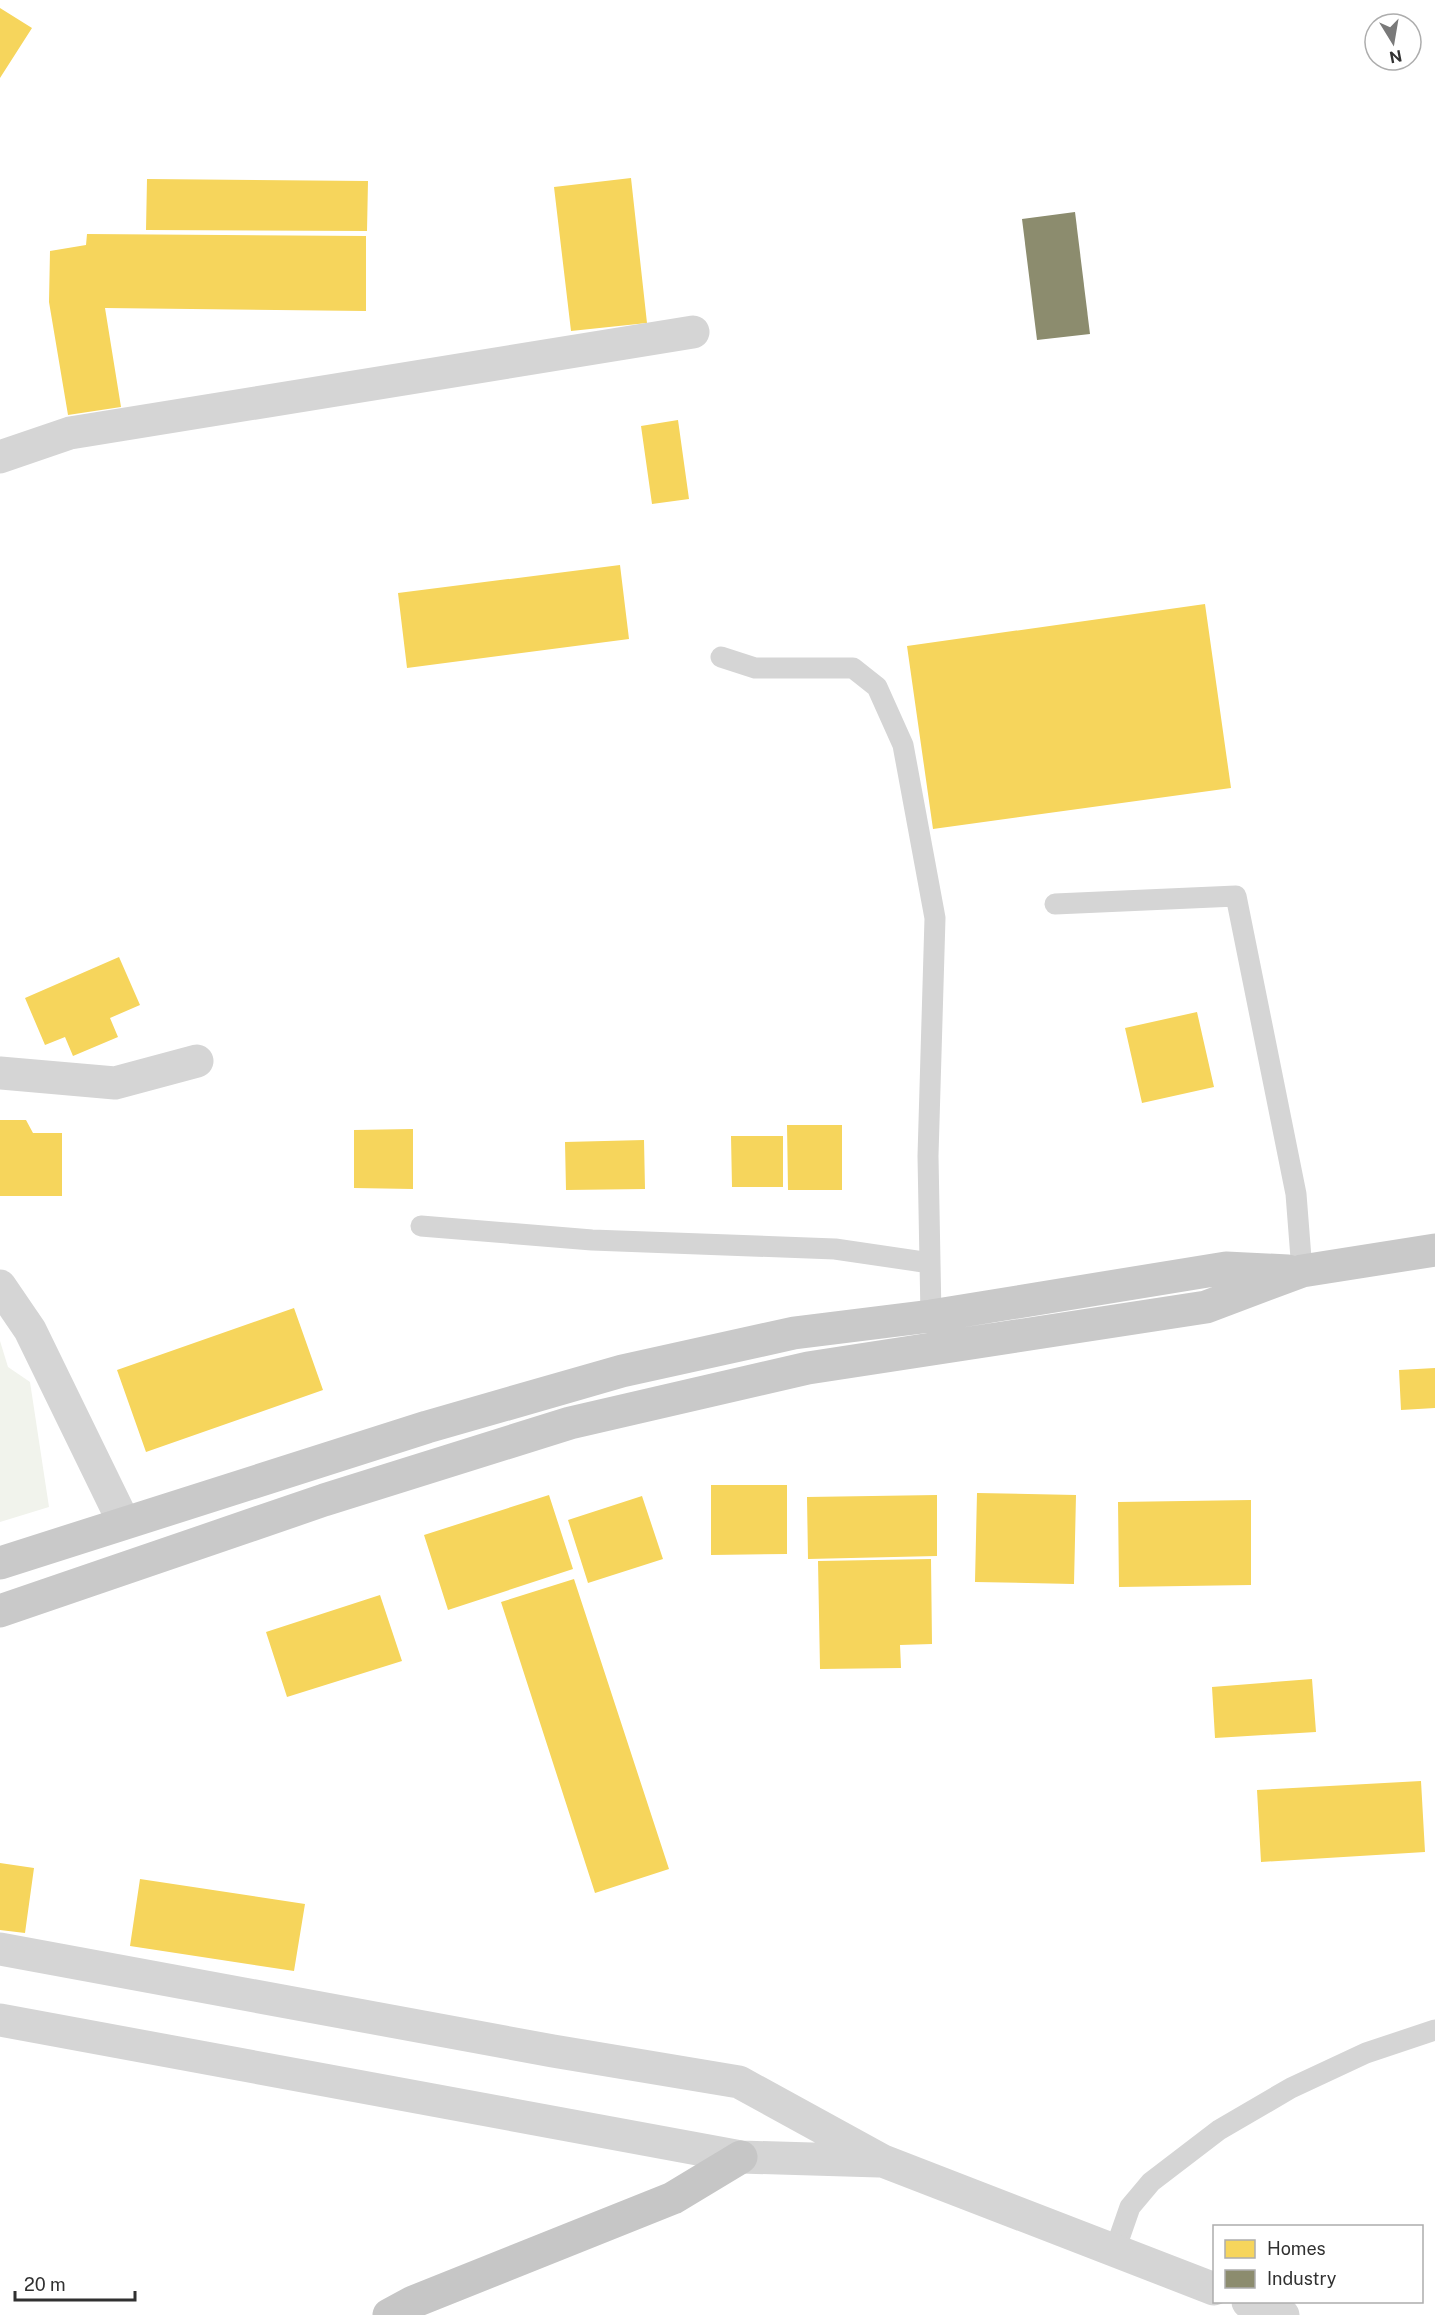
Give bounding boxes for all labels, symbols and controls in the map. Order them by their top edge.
north arrow [1363,12,1423,72]
text: N [1388,46,1404,67]
legend [1213,2225,1423,2303]
text: Homes [1267,2238,1326,2259]
scale bar [15,2264,135,2302]
text: Industry [1267,2268,1337,2289]
text: 20 m [24,2274,66,2295]

